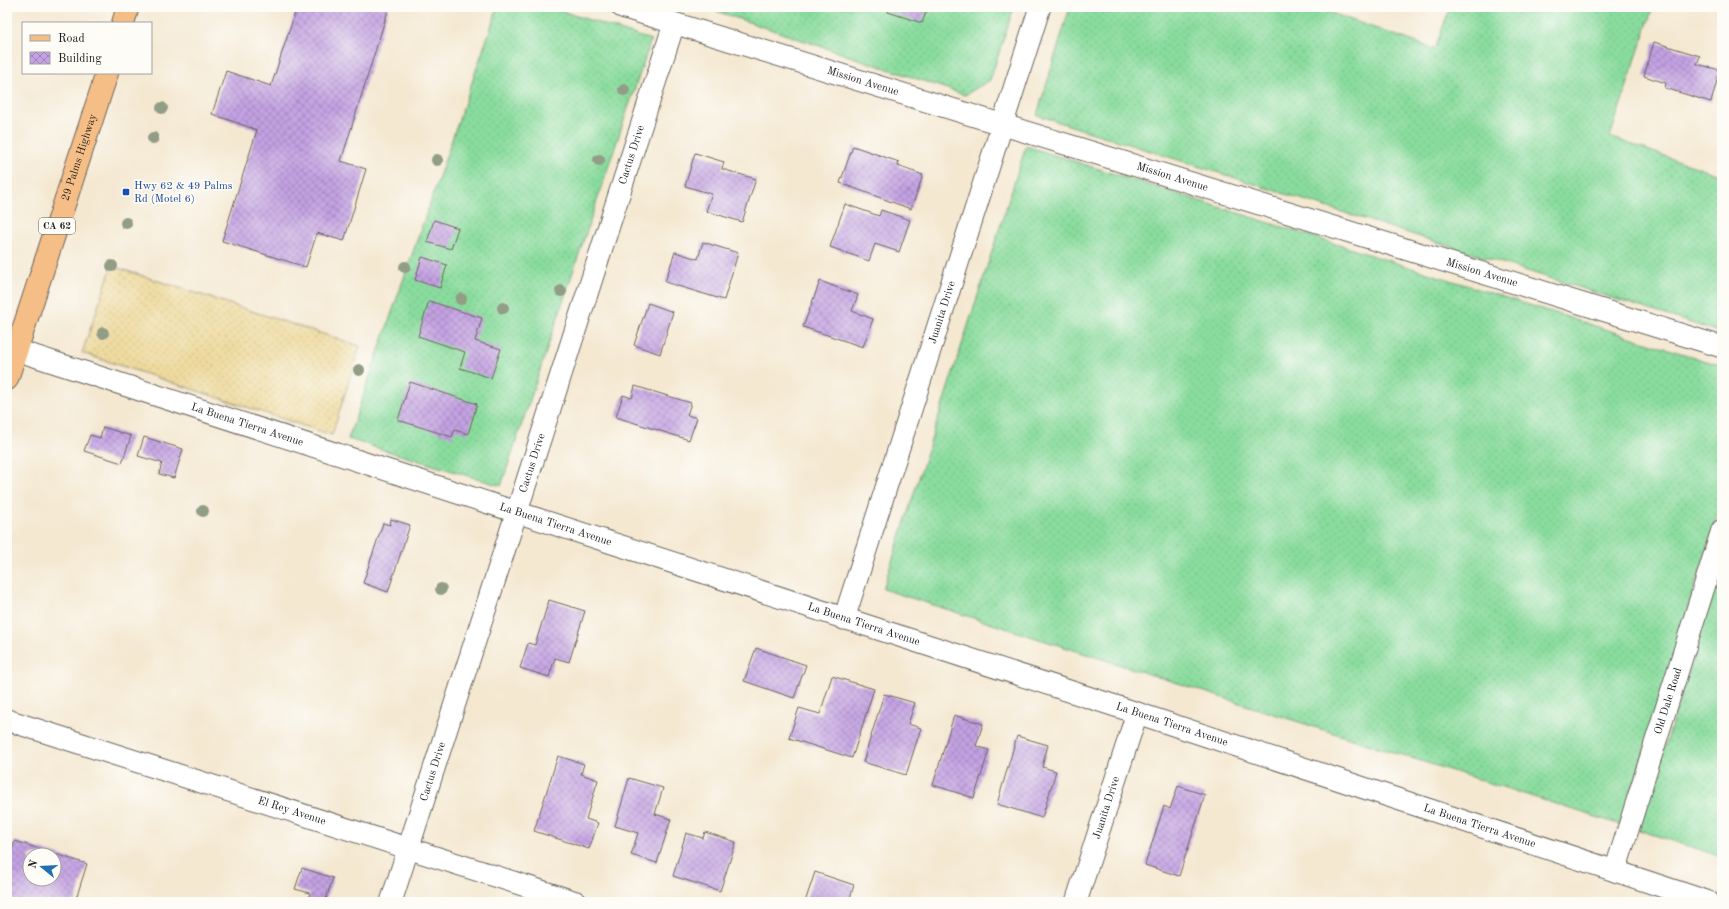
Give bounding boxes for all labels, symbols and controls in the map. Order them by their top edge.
legend [22,22,152,74]
text: Road [58,33,85,45]
text: Building [58,53,102,65]
street label: Mission Avenue [826,65,900,98]
street label: 29 Palms Highway [60,113,99,202]
street label: Cactus Drive [617,124,647,186]
street label: Mission Avenue [1135,161,1209,193]
place label: Hwy 62 & 49 Palms Rd (Motel 6) [134,181,233,205]
marker: Hwy 62 & 49 Palms Rd (Motel 6) [121,187,131,197]
road number: CA 62 [39,218,75,234]
street label: Mission Avenue [1445,257,1519,289]
street label: Juanita Drive [927,280,957,345]
street label: La Buena Tierra Avenue [190,402,305,448]
street label: Cactus Drive [518,432,547,494]
street label: La Buena Tierra Avenue [498,501,613,548]
street label: La Buena Tierra Avenue [806,601,921,648]
street label: Old Dale Road [1653,666,1684,736]
street label: La Buena Tierra Avenue [1114,701,1229,748]
street label: Cactus Drive [418,741,448,803]
street label: Juanita Drive [1091,775,1122,840]
street label: El Rey Avenue [257,795,327,827]
street label: La Buena Tierra Avenue [1422,803,1537,850]
north arrow [22,847,62,887]
text: N [27,858,41,870]

